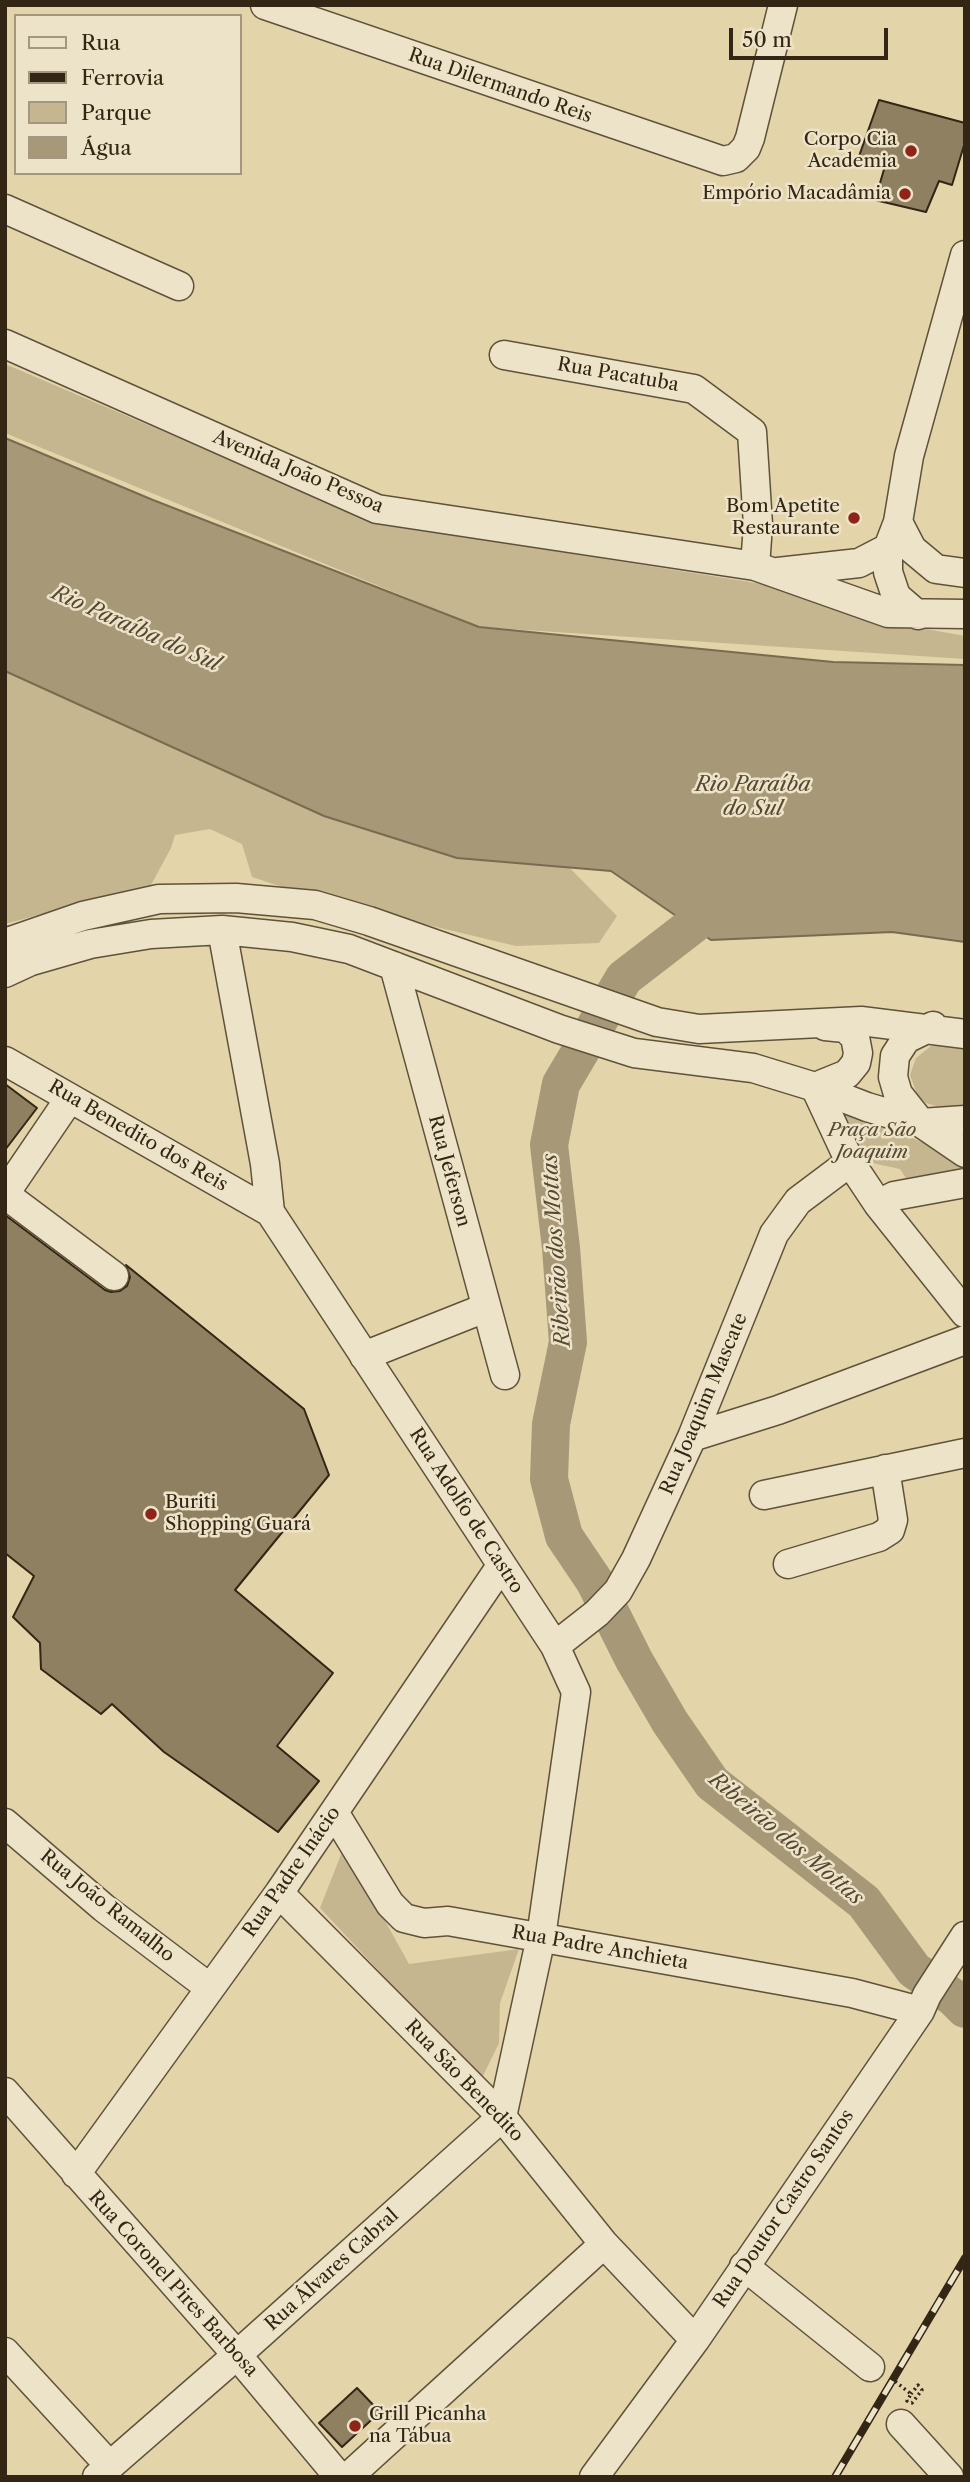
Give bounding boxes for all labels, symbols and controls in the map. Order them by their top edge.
legend [14,14,242,175]
scale bar [732,14,891,58]
text: 50 m [742,27,792,52]
text: Rua [81,30,120,55]
street label: Rua Dilermando Reis [405,44,595,128]
text: Ferrovia [81,65,164,90]
text: Parque [81,100,152,125]
place label: Corpo Cia Academia [804,129,897,173]
text: Água [81,135,132,160]
marker: Corpo Cia Academia [903,143,919,159]
place label: Empório Macadâmia [702,183,891,205]
marker: Empório Macadâmia [897,186,913,202]
street label: Rua Pacatuba [556,353,680,397]
street label: Avenida João Pessoa [209,426,387,518]
place label: Bom Apetite Restaurante [726,496,840,540]
marker: Bom Apetite Restaurante [846,510,862,526]
water label: Rio Paraíba do Sul [48,581,224,677]
water label: Rio Paraíba do Sul [695,772,811,822]
street label: Rua Benedito dos Reis [44,1075,232,1197]
street label: Rua Jeferson [423,1113,475,1229]
park label: Praça São Joaquim [828,1120,916,1164]
water label: Ribeirão dos Mottas [538,1153,576,1347]
street label: Rua Joaquim Mascate [655,1310,753,1498]
street label: Rua Adolfo de Castro [404,1424,528,1598]
place label: Buriti Shopping Guará [165,1492,311,1536]
marker: Buriti Shopping Guará [143,1506,159,1522]
water label: Ribeirão dos Mottas [704,1767,868,1911]
street label: Rua Padre Inácio [238,1802,346,1942]
street label: Rua João Ramalho [35,1845,179,1967]
street label: Rua Padre Anchieta [510,1921,690,1975]
street label: Rua São Benedito [400,2015,528,2147]
street label: Rua Doutor Castro Santos [709,2105,859,2313]
street label: Rua Coronel Pires Barbosa [83,2186,263,2382]
street label: Rua Álvares Cabral [261,2204,403,2336]
place label: Grill Picanha na Tábua [369,2404,487,2448]
marker: Grill Picanha na Tábua [347,2418,363,2434]

